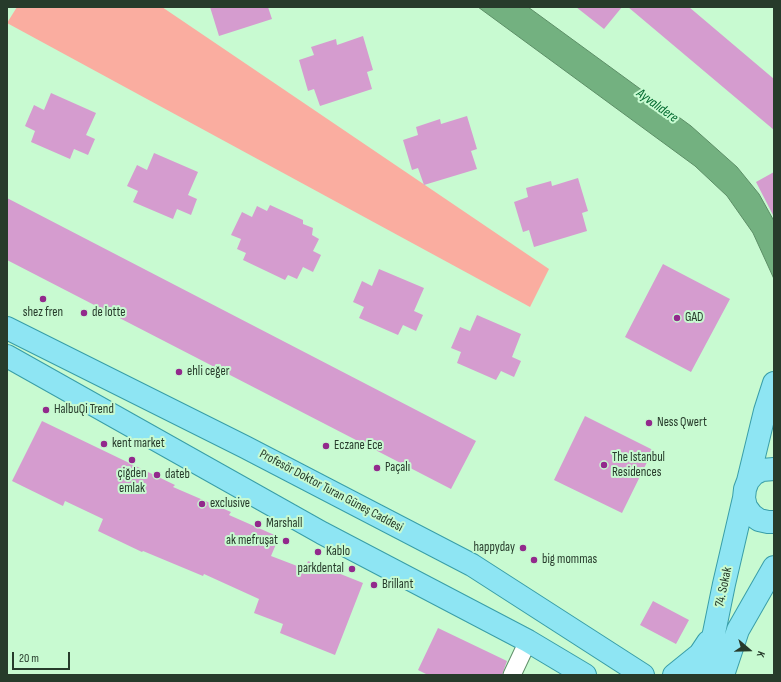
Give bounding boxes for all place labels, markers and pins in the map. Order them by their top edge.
marker: shez fren [38,294,48,304]
place label: shez fren [23,305,63,321]
place label: de lotte [92,305,126,321]
marker: de lotte [79,308,89,318]
place label: GAD [685,310,703,326]
marker: GAD [672,313,682,323]
place label: ehli ceğer [187,364,229,380]
marker: ehli ceğer [174,367,184,377]
place label: HalbuQi Trend [54,402,114,418]
marker: HalbuQi Trend [41,405,51,415]
place label: Ness Qwert [657,415,707,431]
marker: Ness Qwert [644,418,654,428]
place label: kent market [112,436,165,452]
place label: Eczane Ece [334,438,383,454]
marker: kent market [99,439,109,449]
marker: Eczane Ece [321,441,331,451]
place label: The Istanbul Residences [612,450,665,481]
marker: çiğden emlak [127,455,137,465]
place label: Paçalı [385,460,410,476]
marker: The Istanbul Residences [599,460,609,470]
marker: Paçalı [372,463,382,473]
place label: çiğden emlak [118,466,146,497]
place label: dateb [165,467,190,483]
marker: dateb [152,470,162,480]
place label: exclusive [210,496,250,512]
marker: exclusive [197,499,207,509]
place label: Marshall [266,516,302,532]
marker: Marshall [253,519,263,529]
place label: ak mefruşat [226,533,278,549]
marker: ak mefruşat [281,536,291,546]
place label: happyday [474,540,515,556]
marker: happyday [518,543,528,553]
place label: Kablo [326,544,350,560]
marker: Kablo [313,547,323,557]
place label: big mommas [542,552,597,568]
marker: big mommas [529,555,539,565]
place label: parkdental [298,561,344,577]
marker: parkdental [347,564,357,574]
place label: Brillant [382,577,413,593]
marker: Brillant [369,580,379,590]

